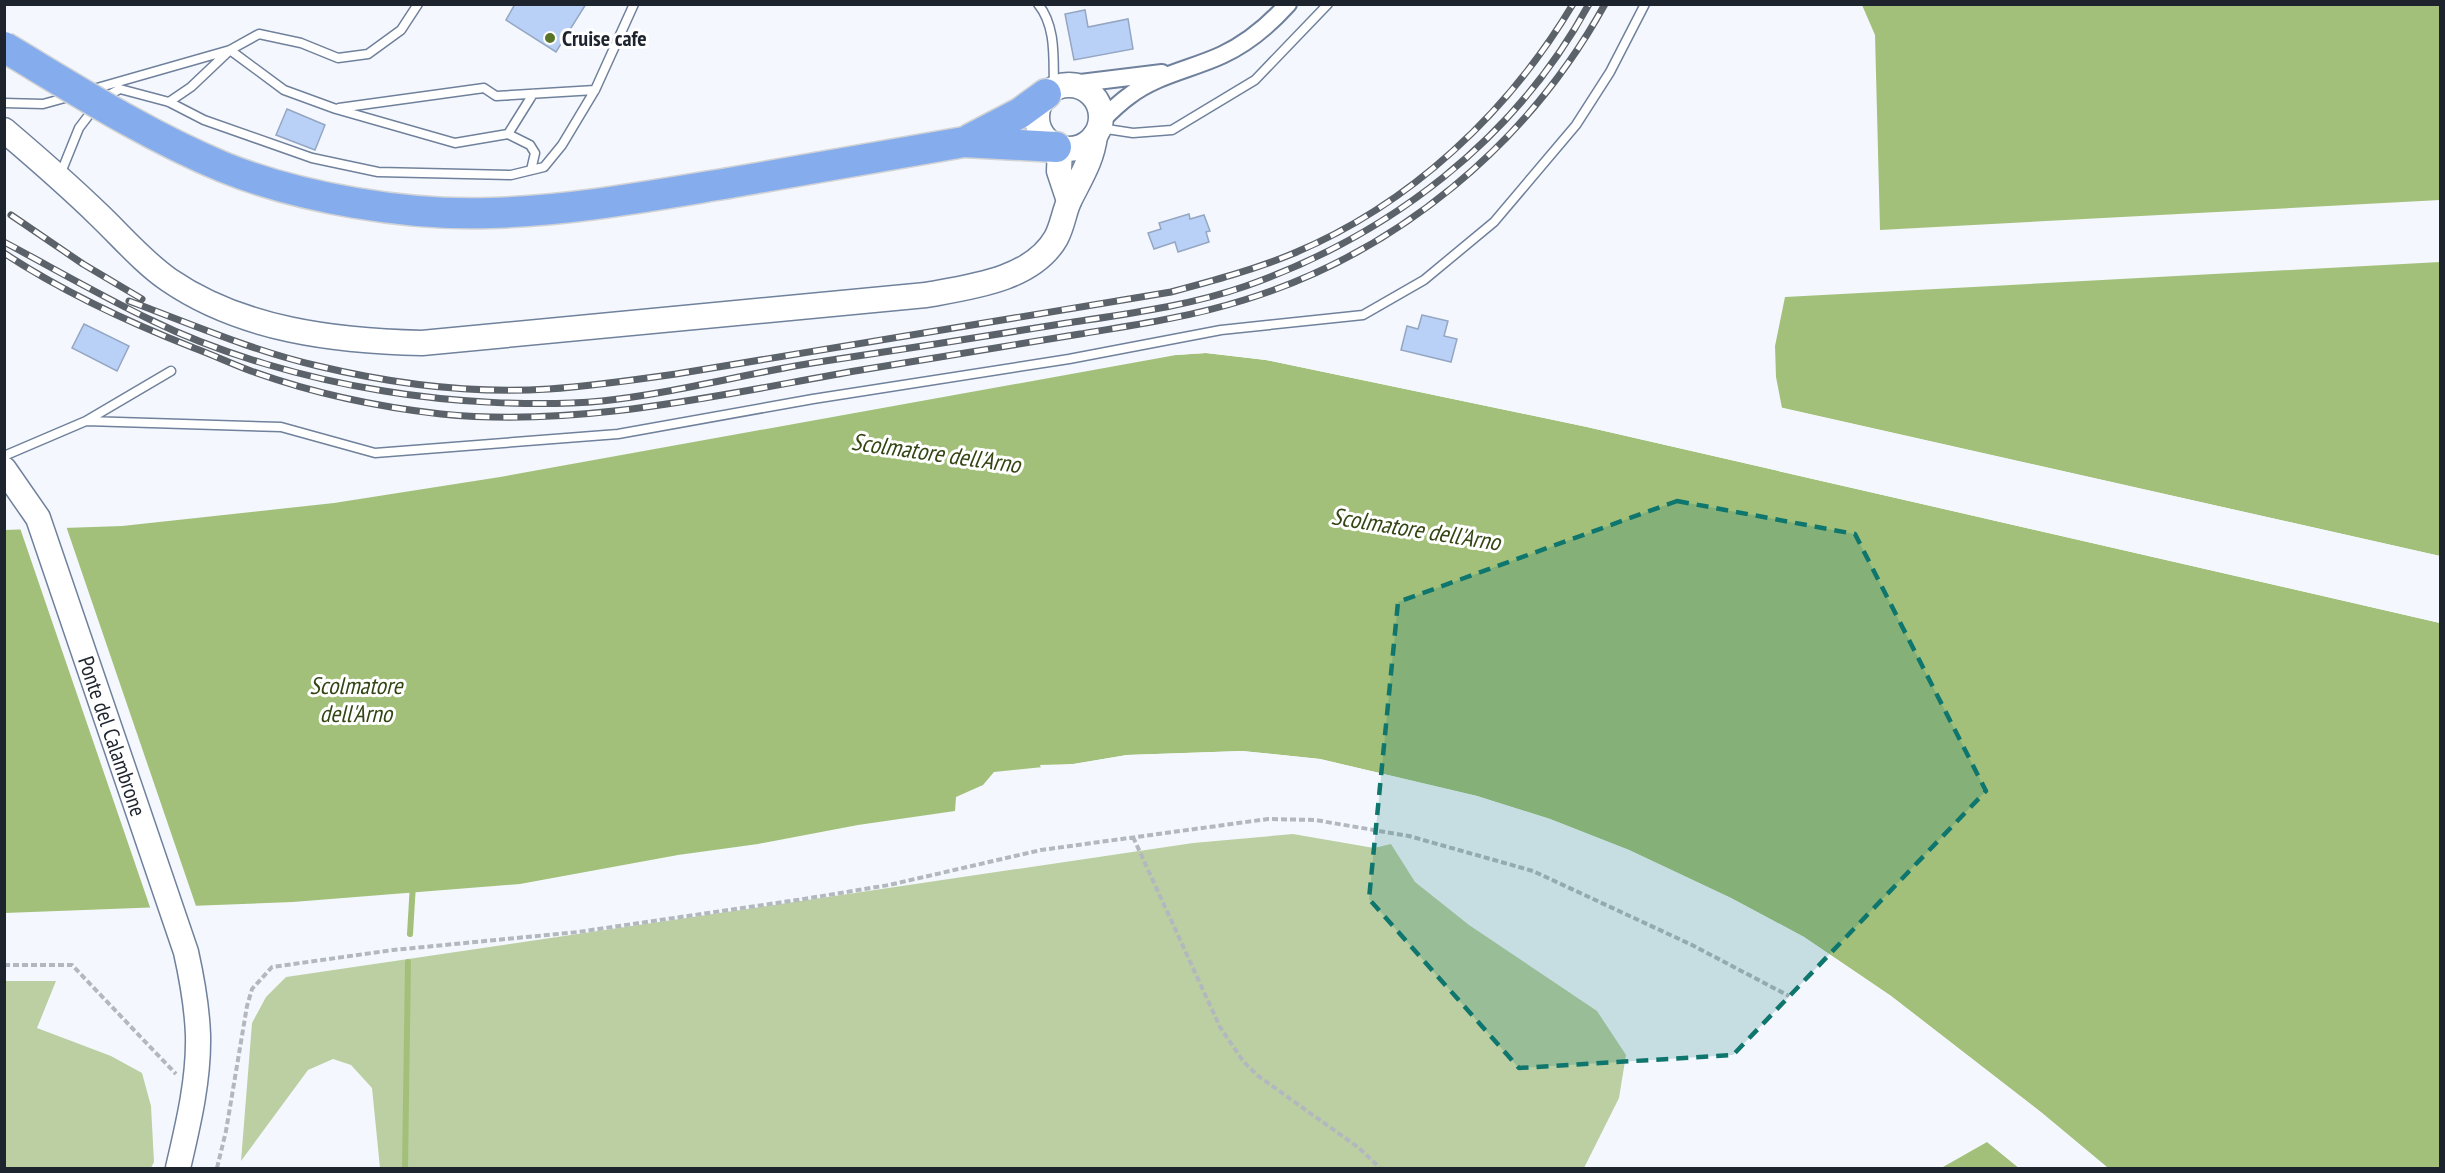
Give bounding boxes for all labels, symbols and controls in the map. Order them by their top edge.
place label: Cruise cafe [562,24,647,52]
marker: Cruise cafe [543,31,557,45]
water label: Scolmatore dell'Arno [850,426,1024,480]
water label: Scolmatore dell'Arno [1330,500,1504,558]
street label: Ponte del Calambrone [72,652,153,820]
water label: Scolmatore dell'Arno [310,670,405,729]

